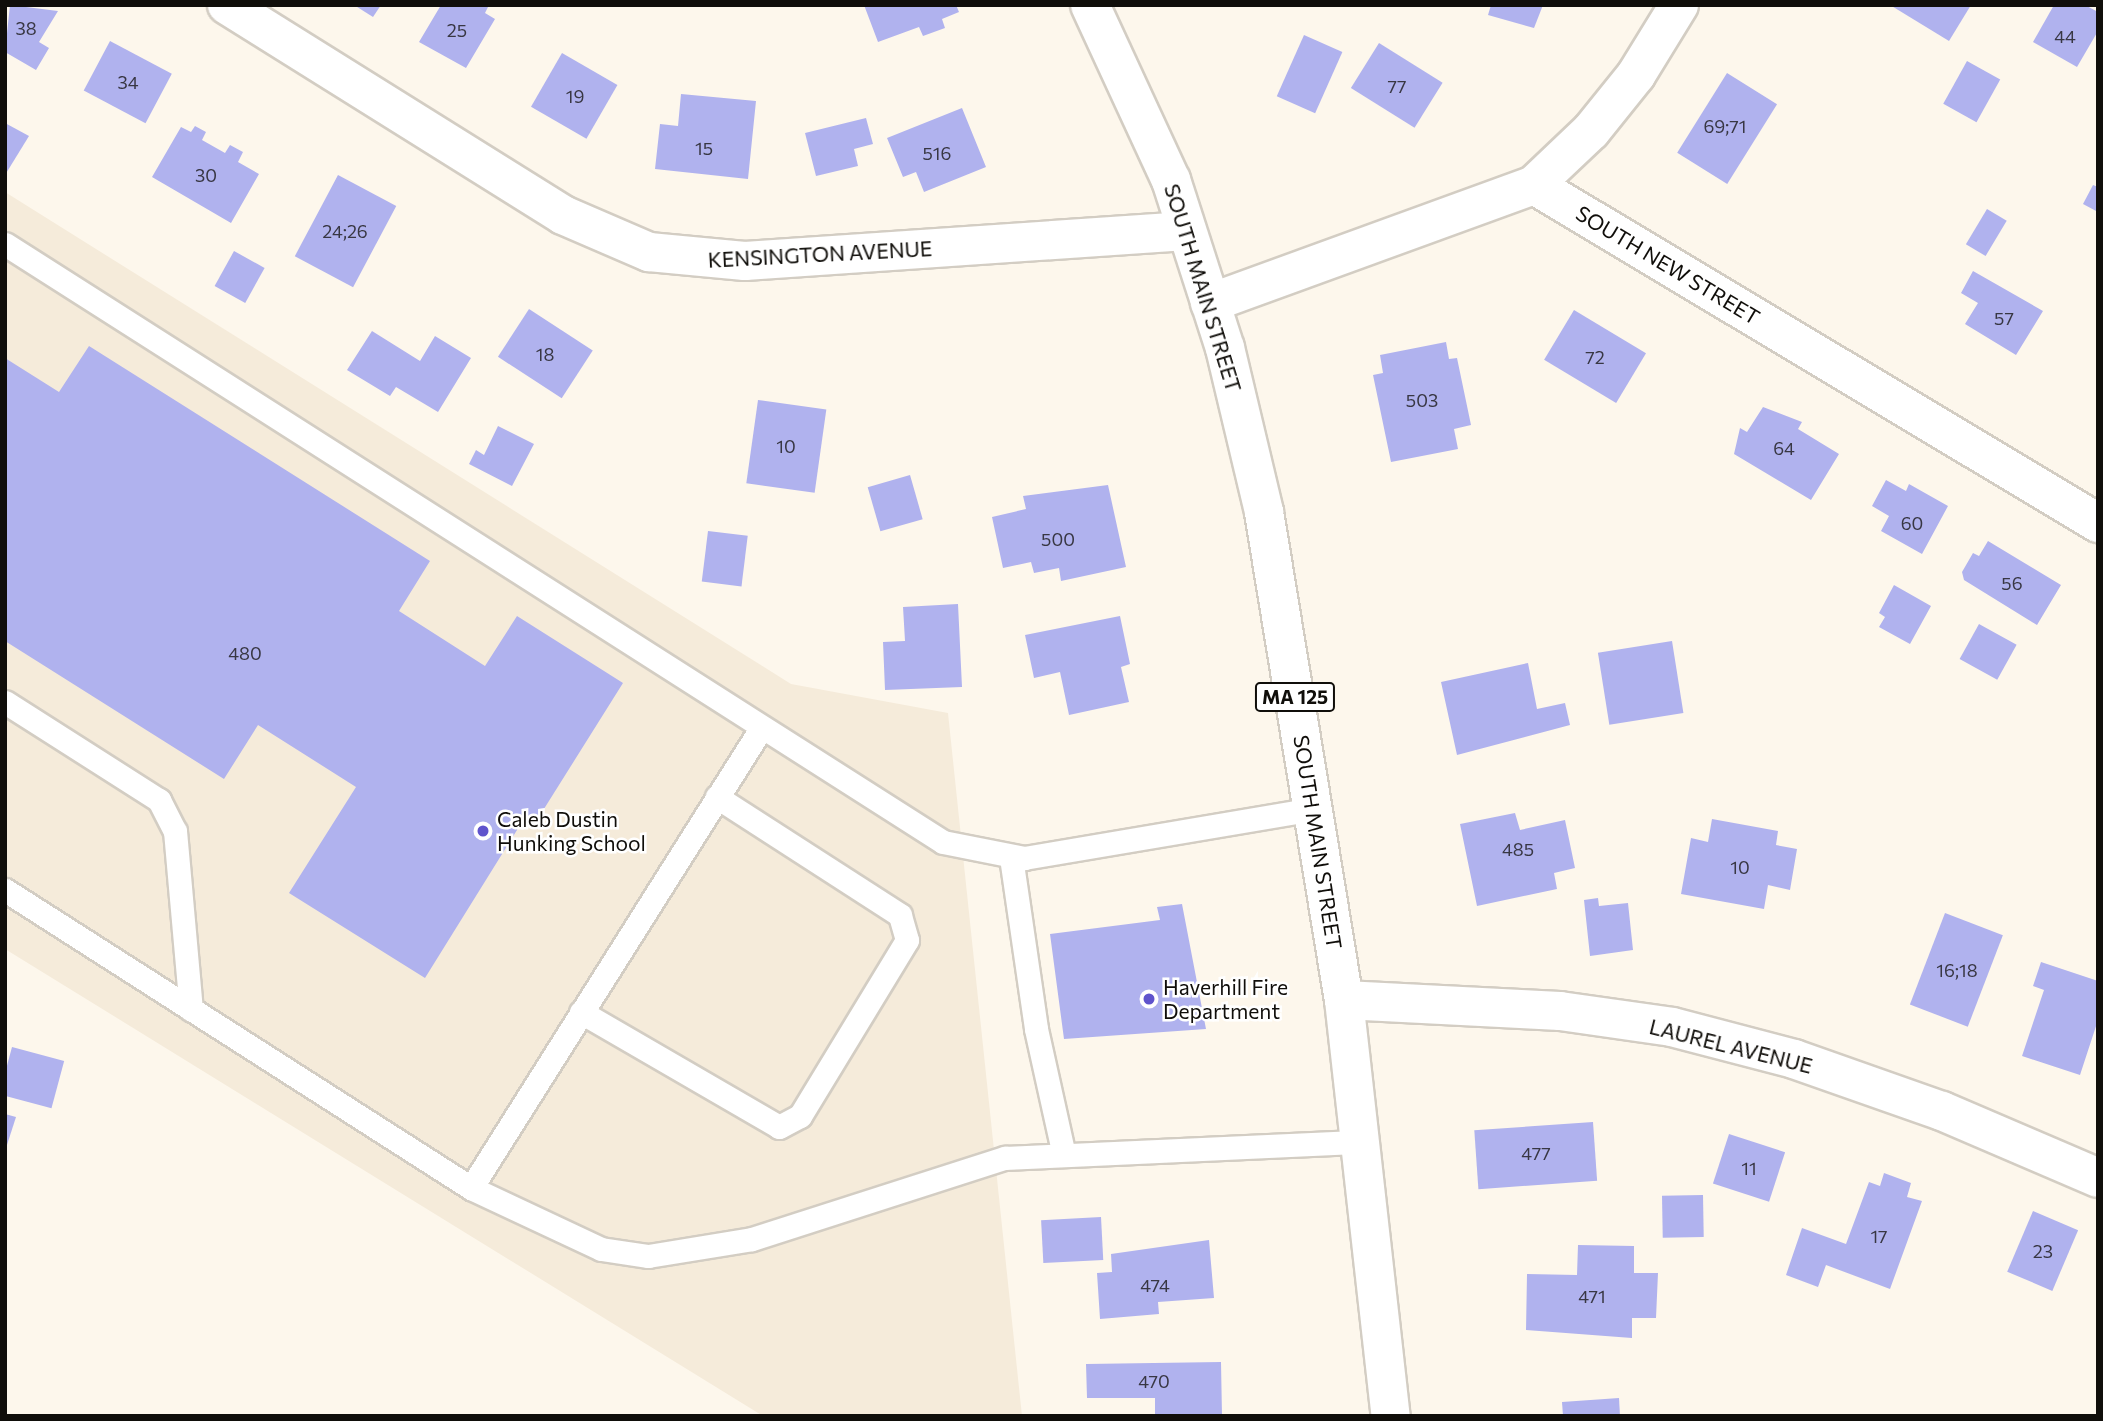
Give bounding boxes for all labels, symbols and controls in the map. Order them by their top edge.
house number: 38 [15,17,37,39]
house number: 25 [447,19,467,41]
house number: 44 [2054,25,2076,47]
house number: 34 [117,71,139,93]
house number: 77 [1387,75,1407,97]
house number: 19 [566,85,584,107]
house number: 69;71 [1703,115,1747,137]
house number: 15 [695,137,713,159]
house number: 516 [923,142,951,164]
house number: 30 [195,164,217,186]
street label: SOUTH MAIN STREET [1159,181,1247,395]
street label: SOUTH NEW STREET [1572,200,1764,330]
house number: 24;26 [322,220,368,242]
street label: KENSINGTON AVENUE [707,236,933,272]
house number: 57 [1994,307,2014,329]
house number: 18 [536,343,554,365]
house number: 72 [1585,346,1605,368]
house number: 503 [1406,389,1438,411]
house number: 10 [776,435,796,457]
house number: 64 [1773,437,1795,459]
house number: 60 [1901,512,1923,534]
house number: 500 [1041,528,1075,550]
house number: 56 [2001,572,2023,594]
house number: 480 [228,642,262,664]
road number: MA 125 [1255,682,1335,712]
street label: SOUTH MAIN STREET [1289,733,1347,951]
place label: Caleb Dustin Hunking School [497,806,646,856]
marker: Caleb Dustin Hunking School [475,823,491,839]
house number: 485 [1502,838,1534,860]
house number: 10 [1730,856,1750,878]
house number: 16;18 [1936,959,1978,981]
place label: Haverhill Fire Department [1163,974,1288,1024]
marker: Haverhill Fire Department [1141,991,1157,1007]
street label: LAUREL AVENUE [1647,1014,1815,1078]
house number: 477 [1521,1142,1551,1164]
house number: 11 [1741,1157,1757,1179]
house number: 17 [1870,1225,1888,1247]
house number: 23 [2033,1240,2053,1262]
house number: 474 [1140,1274,1170,1296]
house number: 471 [1578,1285,1606,1307]
house number: 470 [1138,1370,1170,1392]

